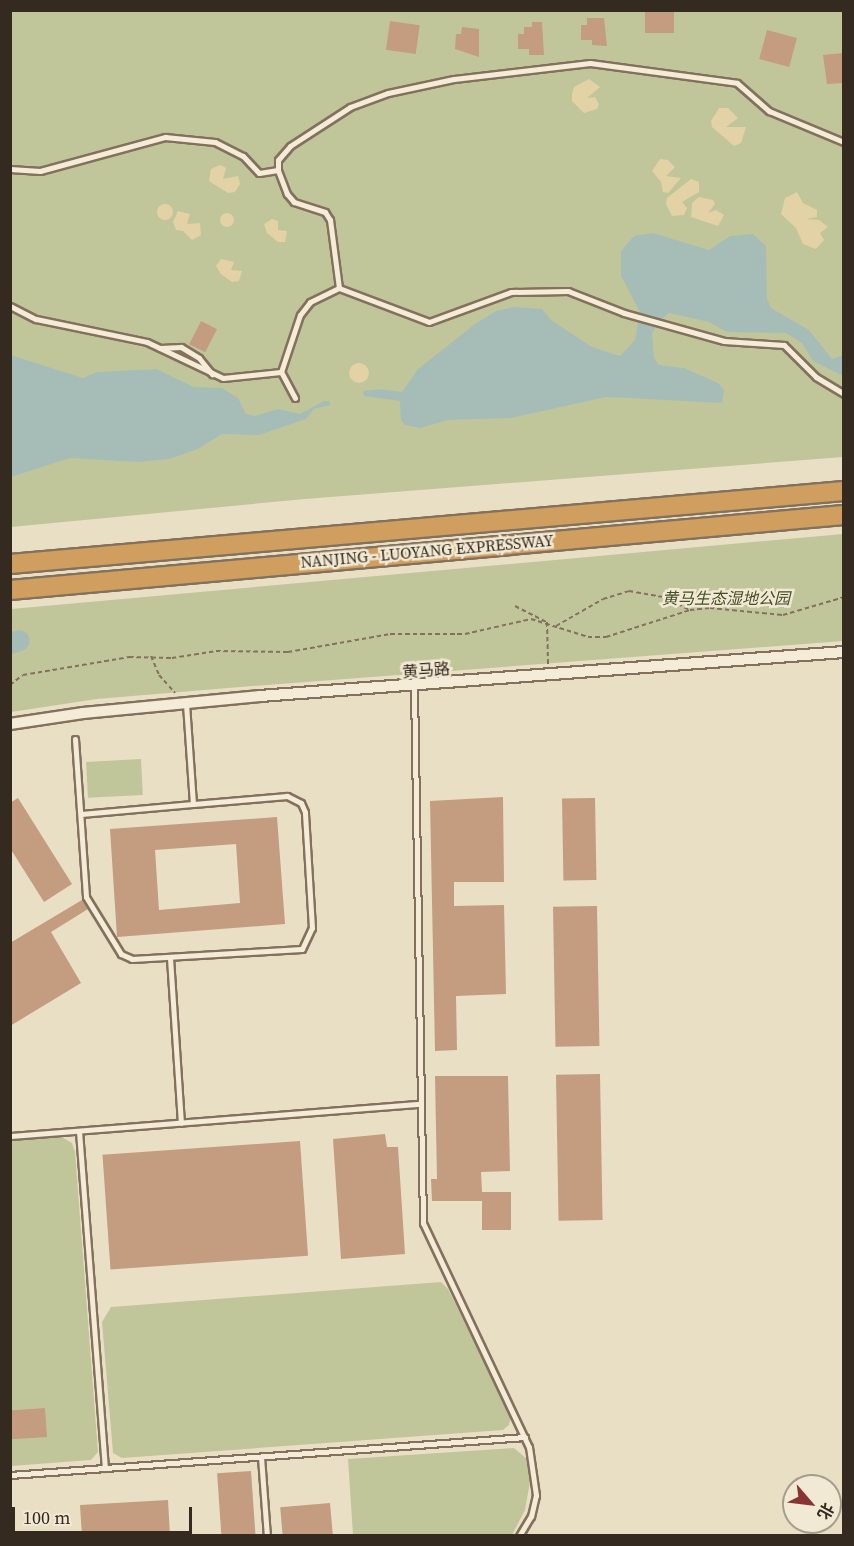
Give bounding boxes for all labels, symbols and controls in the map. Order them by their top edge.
street label: NANJING - LUOYANG EXPRESSWAY [300,530,554,572]
park label: 黄马生态湿地公园 [662,588,790,608]
street label: 黄马路 [401,659,451,681]
north arrow [782,1474,842,1534]
scale bar [15,1495,195,1533]
text: 北 [813,1499,840,1524]
text: 100 m [23,1505,70,1530]

